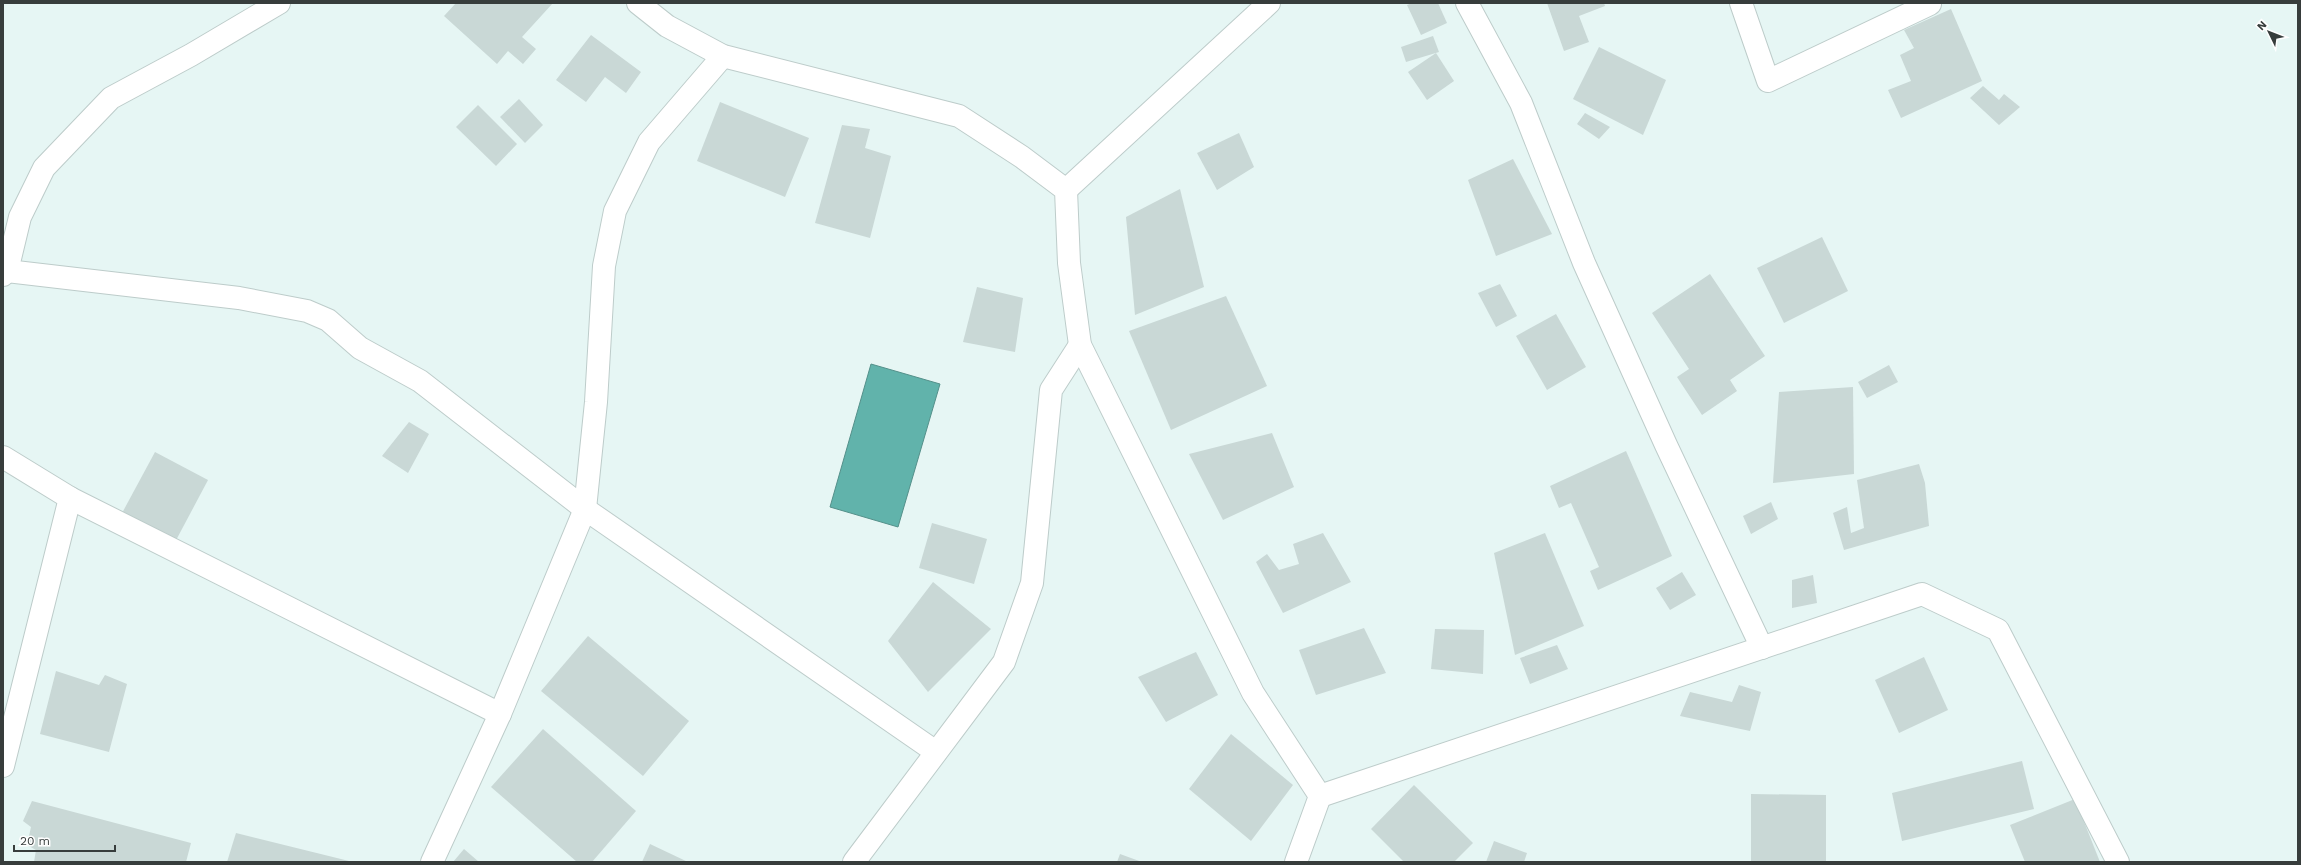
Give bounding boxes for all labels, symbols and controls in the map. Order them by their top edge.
north arrow [2249,12,2289,52]
text: N [2255,18,2270,33]
scale bar [14,827,115,853]
text: 20 m [20,834,50,848]

